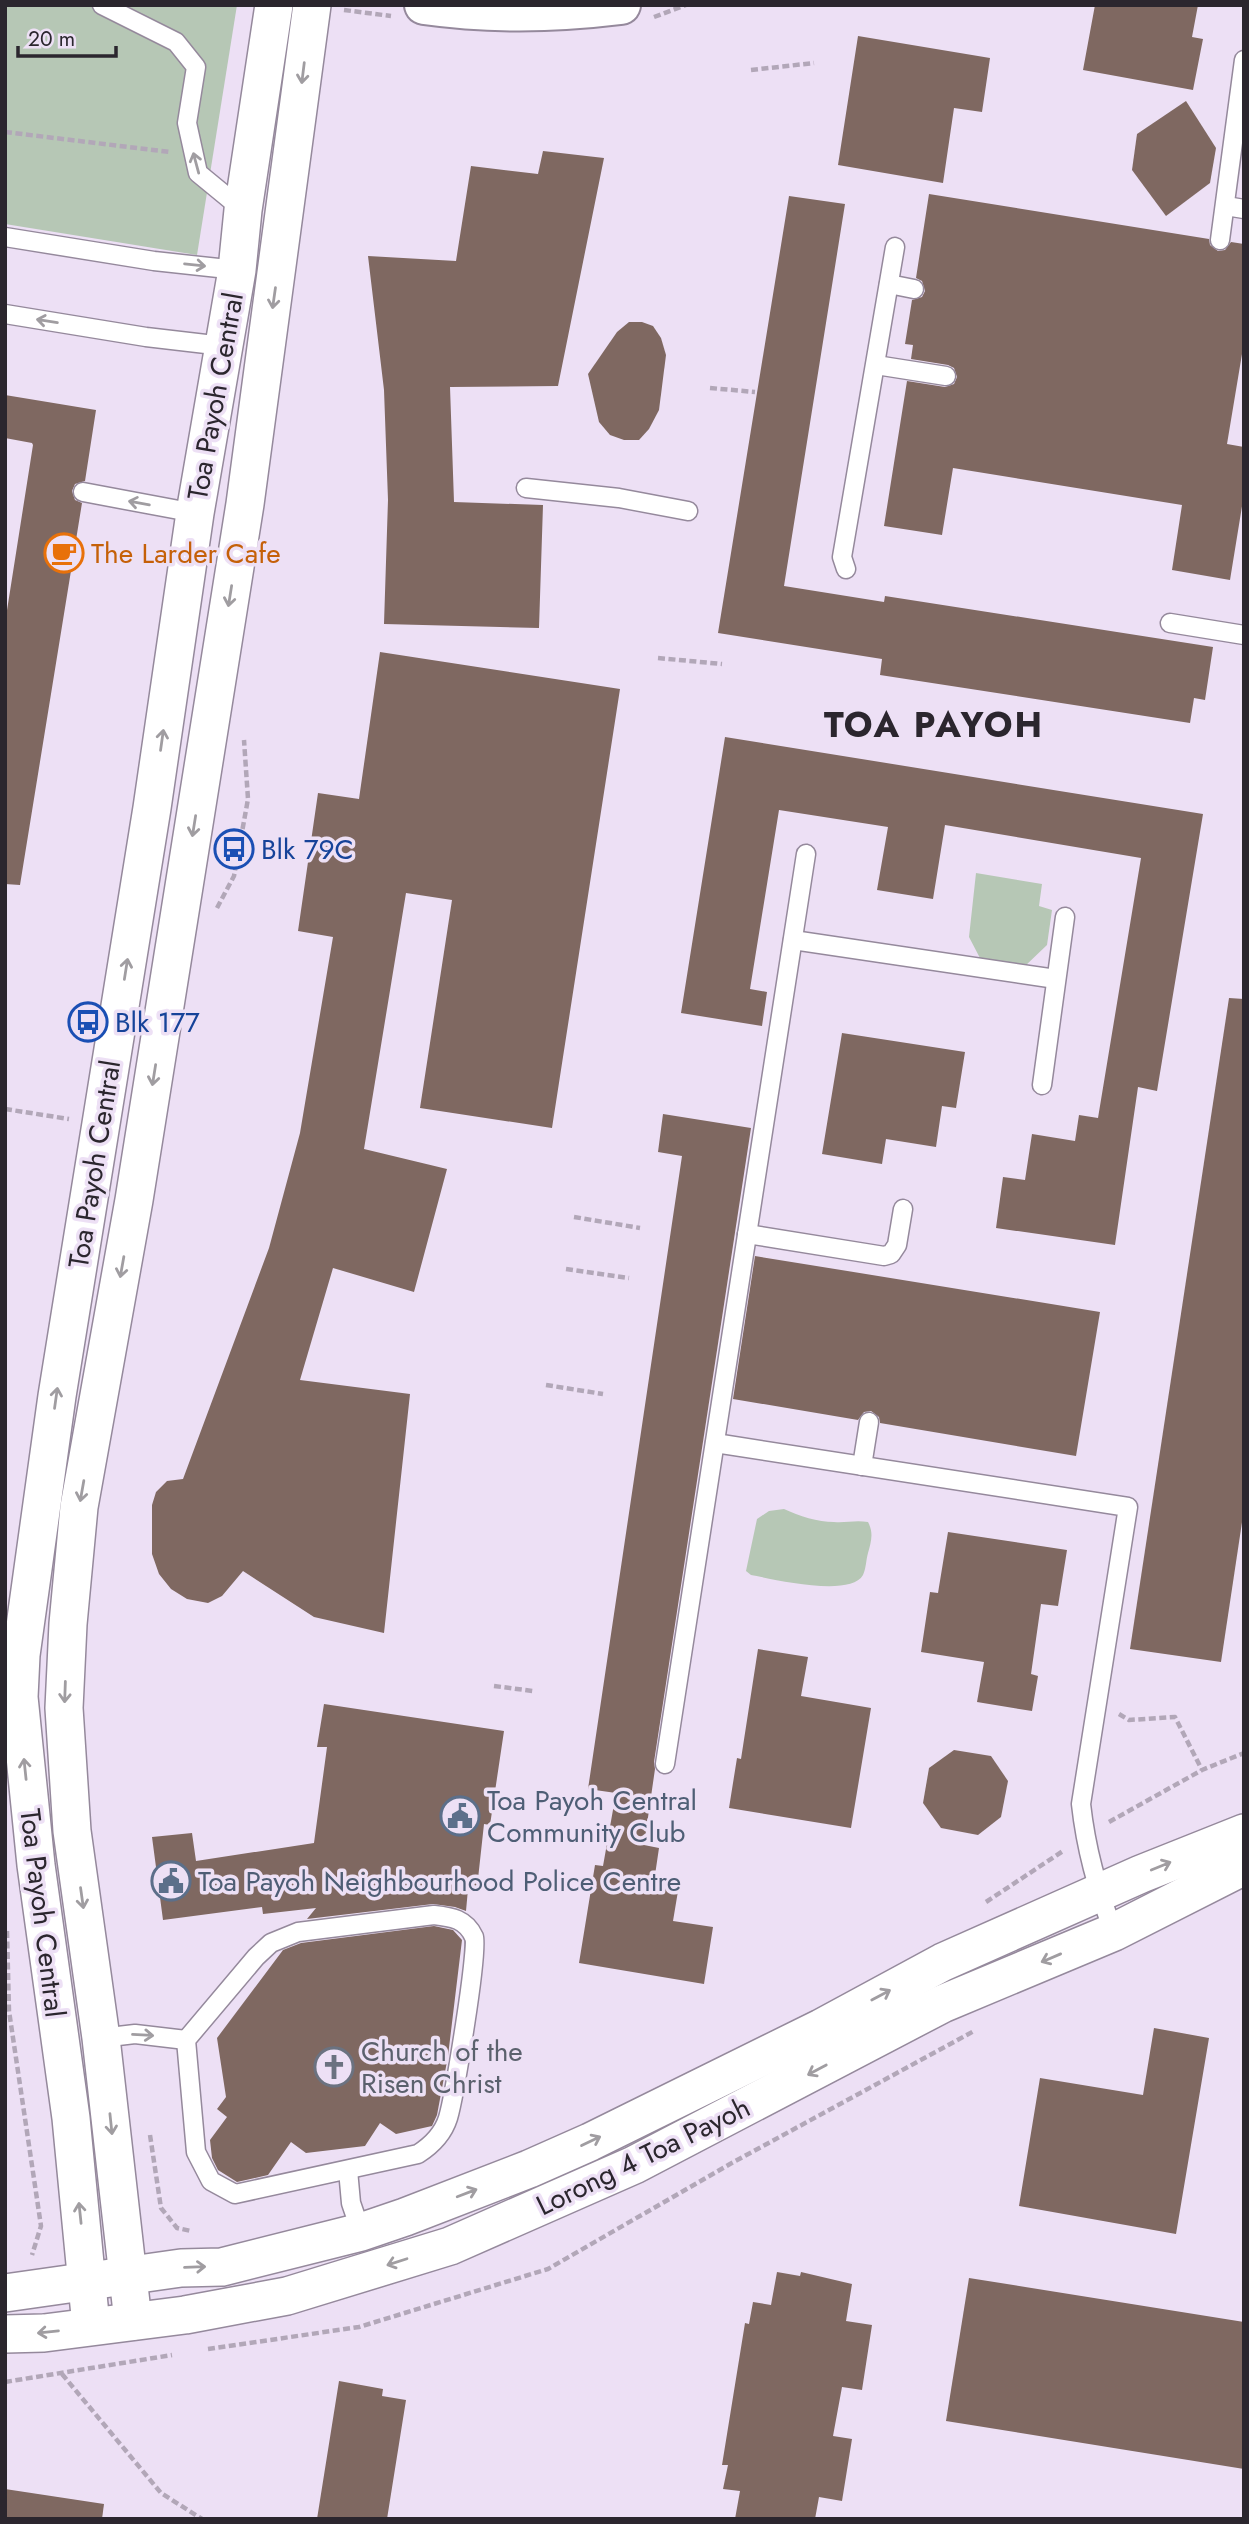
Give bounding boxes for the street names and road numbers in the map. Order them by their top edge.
street label: Toa Payoh Central [177,289,254,503]
street label: Toa Payoh Central [58,1057,131,1271]
street label: Toa Payoh Central [9,1806,76,2020]
street label: Lorong 4 Toa Payoh [529,2087,757,2226]

